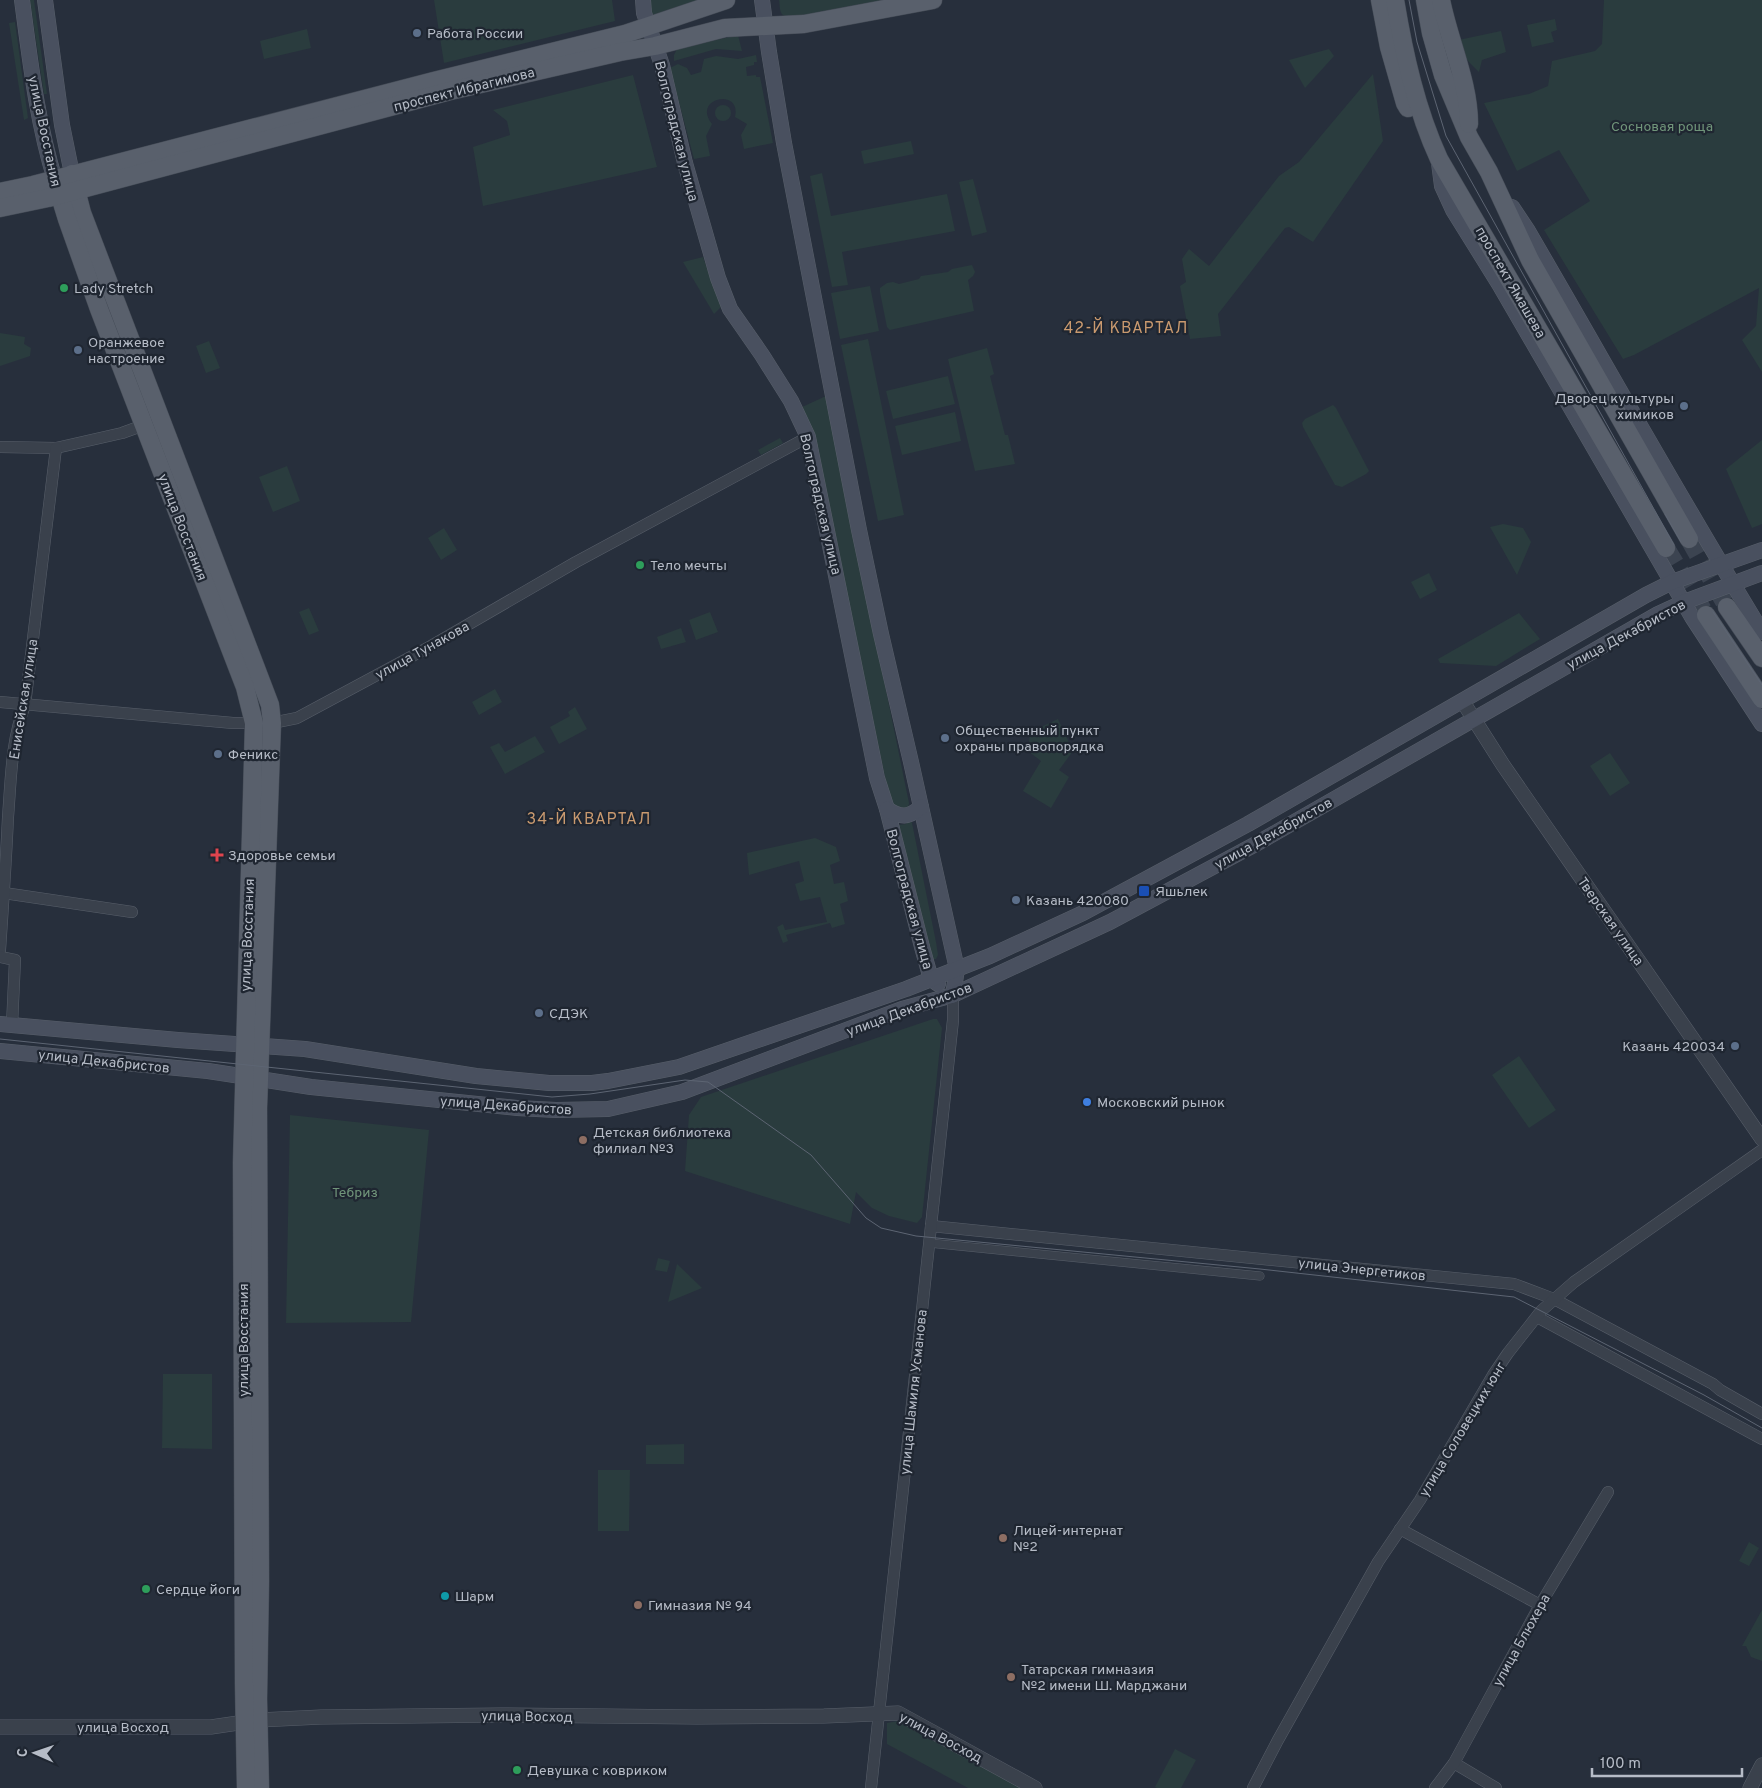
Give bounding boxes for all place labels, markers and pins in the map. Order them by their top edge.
place label: Работа России [427,26,523,43]
marker: Работа России [411,27,423,39]
place label: Lady Stretch [74,281,153,298]
marker: Lady Stretch [58,282,70,294]
place label: Оранжевое настроение [88,335,165,368]
marker: Оранжевое настроение [72,344,84,356]
place label: Дворец культуры химиков [1555,391,1674,424]
marker: Дворец культуры химиков [1678,400,1690,412]
place label: Тело мечты [650,558,727,575]
marker: Тело мечты [634,559,646,571]
place label: Общественный пункт охраны правопорядка [955,723,1104,756]
marker: Общественный пункт охраны правопорядка [939,732,951,744]
place label: Феникс [228,747,278,764]
marker: Феникс [212,748,224,760]
marker: Здоровье семьи [210,848,224,862]
place label: Здоровье семьи [228,848,336,865]
marker: Яшьлек [1137,884,1151,898]
place label: Яшьлек [1155,884,1208,901]
place label: Казань 420080 [1026,893,1129,910]
marker: Казань 420080 [1010,894,1022,906]
place label: СДЭК [549,1006,588,1023]
marker: СДЭК [533,1007,545,1019]
place label: Казань 420034 [1622,1039,1725,1056]
marker: Казань 420034 [1729,1040,1741,1052]
place label: Московский рынок [1097,1095,1225,1112]
marker: Московский рынок [1081,1096,1093,1108]
place label: Детская библиотека филиал №3 [593,1125,731,1158]
marker: Детская библиотека филиал №3 [577,1134,589,1146]
place label: Лицей-интернат №2 [1013,1523,1123,1556]
marker: Лицей-интернат №2 [997,1532,1009,1544]
place label: Сердце йоги [156,1582,240,1599]
marker: Сердце йоги [140,1583,152,1595]
place label: Шарм [455,1589,494,1606]
marker: Шарм [439,1590,451,1602]
place label: Гимназия № 94 [648,1598,752,1615]
marker: Гимназия № 94 [632,1599,644,1611]
place label: Татарская гимназия №2 имени Ш. Марджани [1021,1662,1187,1695]
marker: Татарская гимназия №2 имени Ш. Марджани [1005,1671,1017,1683]
place label: Девушка с ковриком [527,1763,667,1780]
marker: Девушка с ковриком [511,1764,523,1776]

